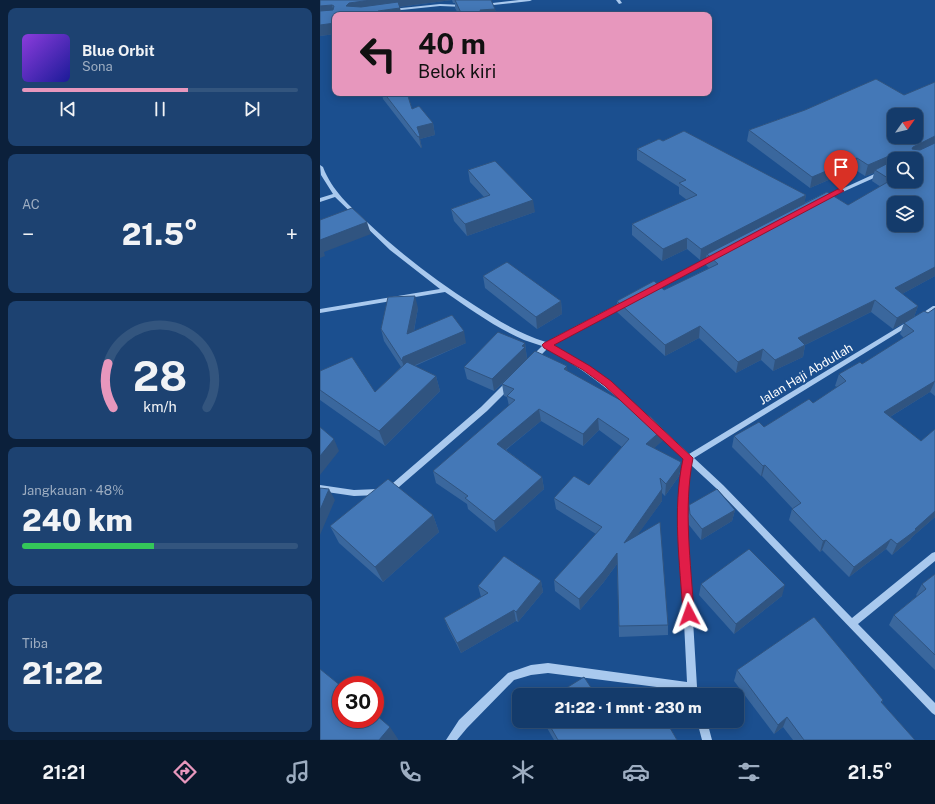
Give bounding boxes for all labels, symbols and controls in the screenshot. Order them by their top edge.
text: 40 m [418,27,486,60]
icon: left [352,28,404,80]
text: Blue Orbit [82,42,155,59]
text: Sona [82,59,113,74]
text: Belok kiri [418,61,496,82]
icon: previous [57,98,79,120]
icon: pause [149,98,171,120]
icon: next [241,98,263,120]
north arrow [887,108,923,144]
map controls [887,108,923,232]
pin [824,150,858,191]
button: search [887,152,923,188]
icon: arrive [830,156,852,178]
button: layers [887,196,923,232]
text: AC [22,197,40,212]
text: 21.5° [122,216,198,252]
text: − [22,221,34,247]
text: + [286,221,298,247]
street label: Jalan Haji Abdullah [757,340,855,407]
text: 28 [133,351,187,400]
text: km/h [143,398,177,415]
text: Jangkauan · 48% [22,483,124,498]
text: 240 km [22,502,133,538]
position arrow [668,593,710,635]
text: Tiba [22,636,48,651]
text: 21:22 [22,655,103,691]
speed limit sign: 30 [332,676,384,728]
text: 21:22 · 1 mnt · 230 m [554,699,702,716]
icon: directions [171,758,199,786]
icon: music [284,758,312,786]
icon: phone [396,758,424,786]
icon: climate [509,758,537,786]
icon: car [622,758,650,786]
icon: filters [735,758,763,786]
text: 21:21 [42,762,86,783]
text: 21.5° [848,762,892,783]

